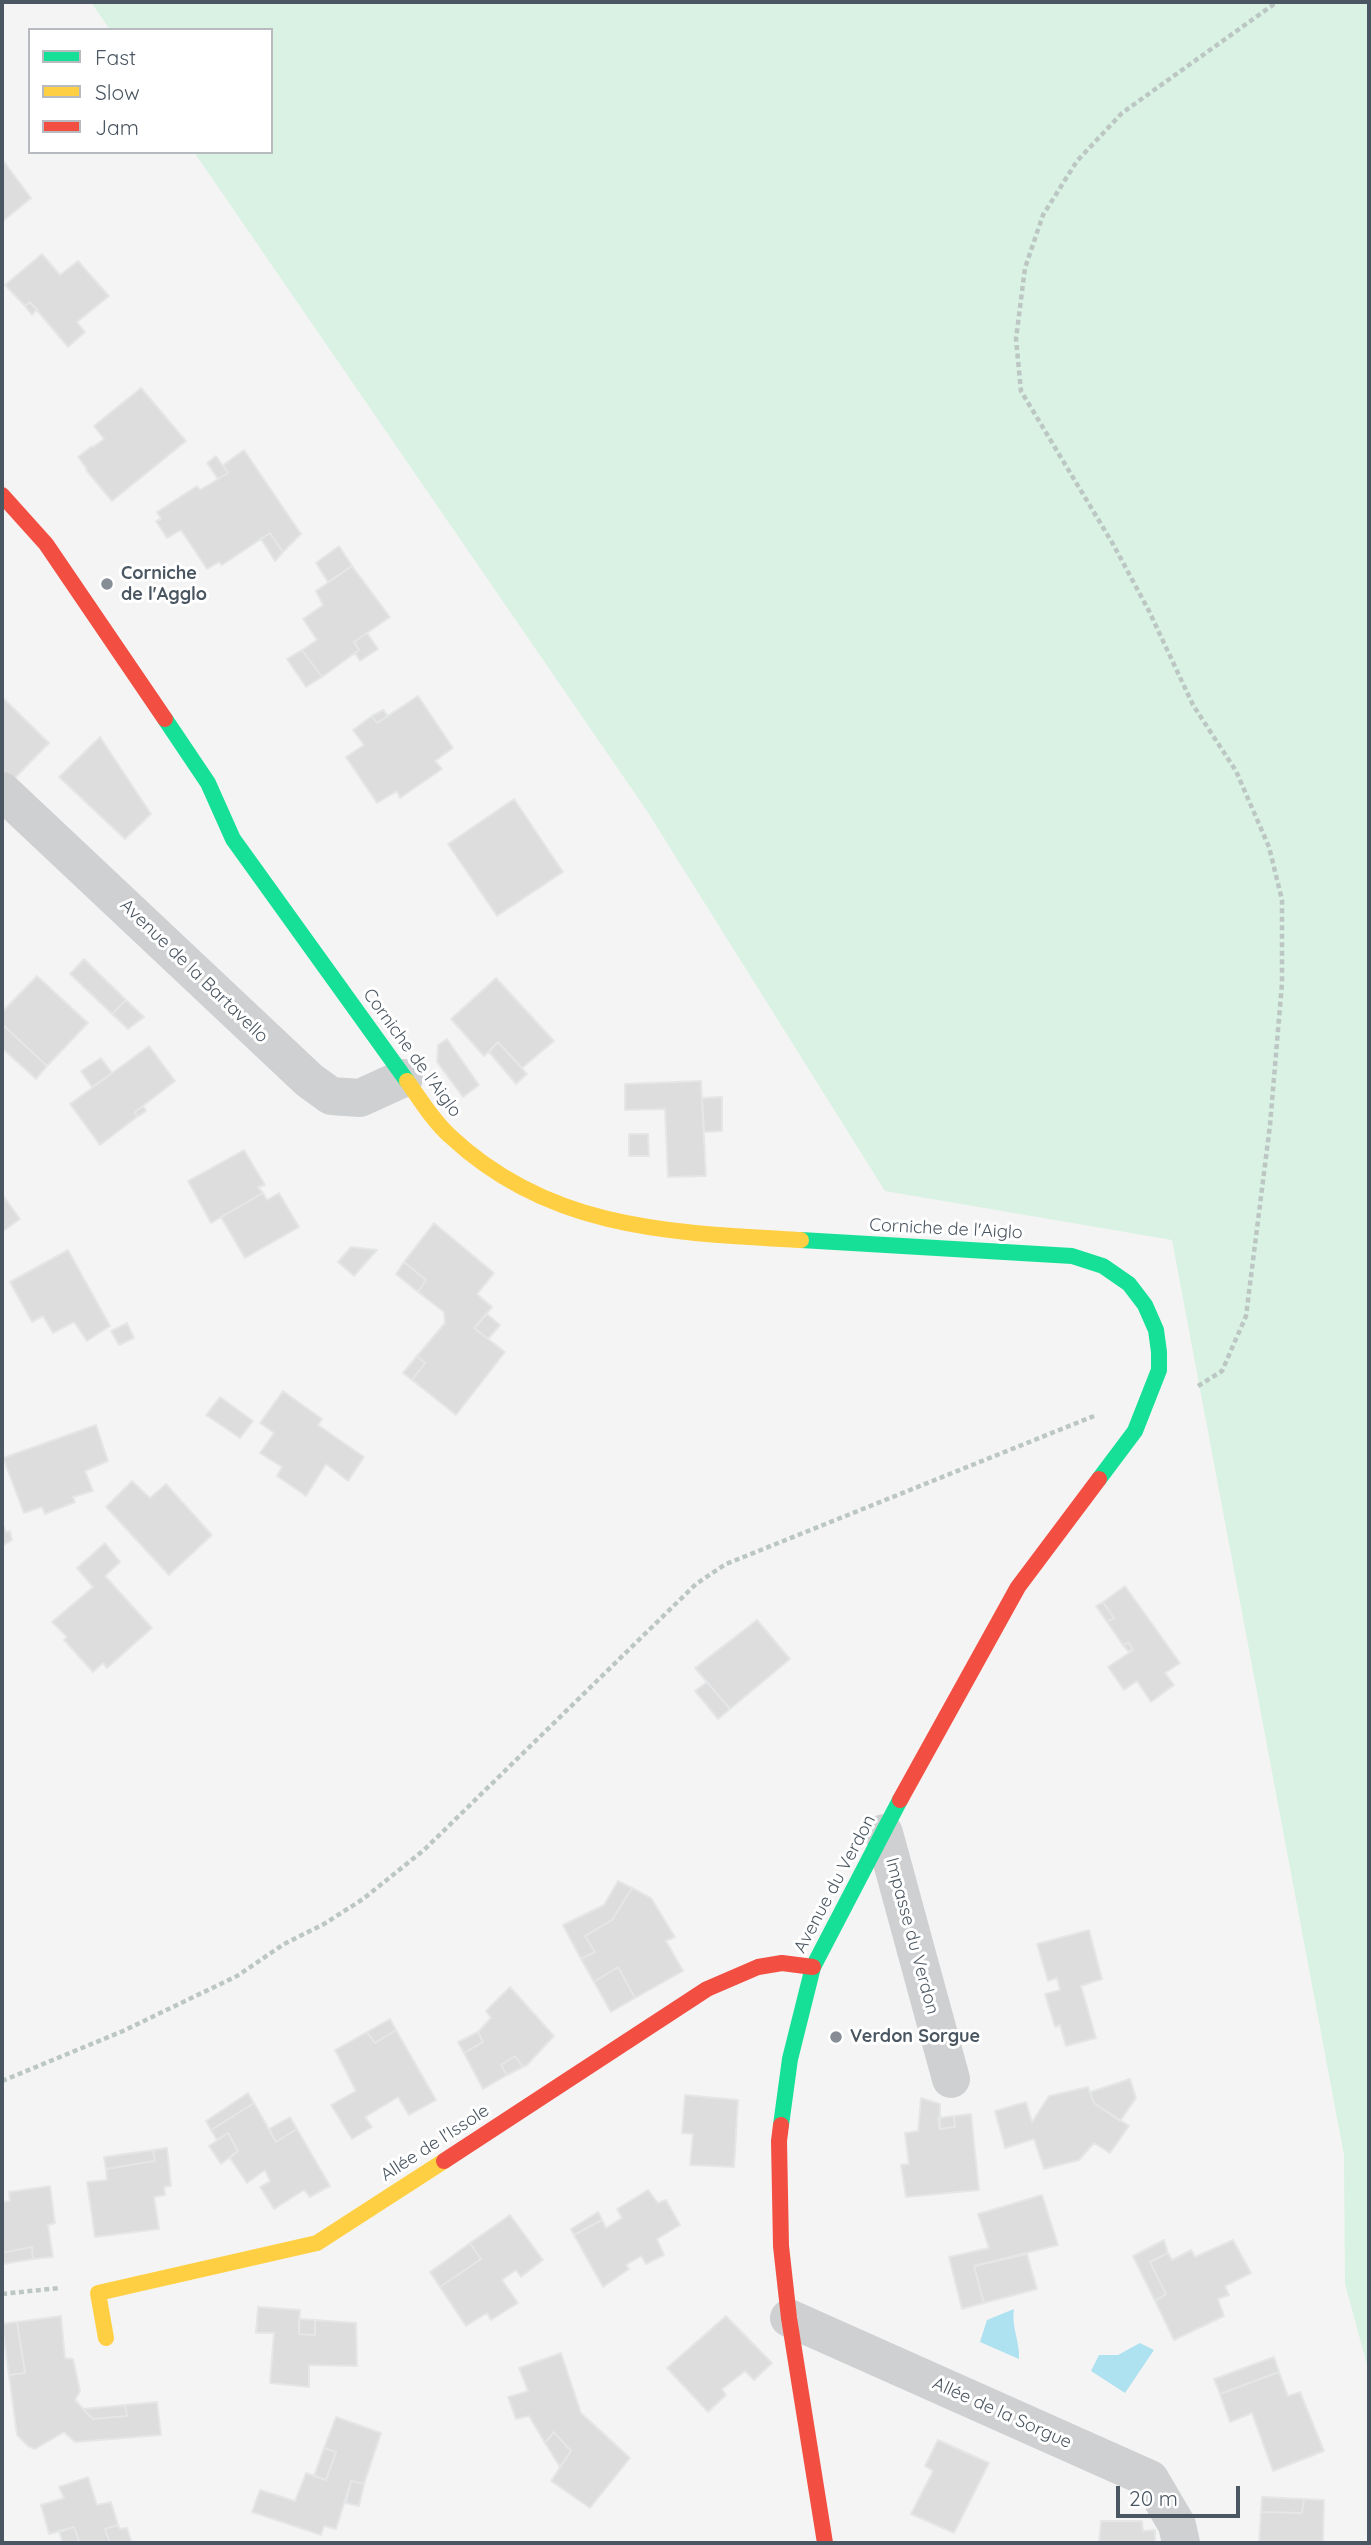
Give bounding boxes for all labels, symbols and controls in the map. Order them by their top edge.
legend [28,28,273,154]
text: Fast [95,44,136,70]
text: Slow [95,79,140,105]
text: Jam [95,114,139,140]
place label: Corniche de l'Agglo [121,563,207,606]
marker: Corniche de l'Agglo [99,576,115,592]
street label: Avenue de la Bartavello [116,895,272,1047]
street label: Corniche de l'Aiglo [358,985,466,1121]
street label: Corniche de l'Aiglo [869,1214,1023,1244]
street label: Avenue du Verdon [789,1811,881,1957]
street label: Impasse du Verdon [881,1855,943,2017]
place label: Verdon Sorgue [850,2026,980,2048]
marker: Verdon Sorgue [828,2029,844,2045]
street label: Allée de l'Issole [377,2100,493,2186]
street label: Allée de la Sorgue [929,2373,1075,2453]
scale bar [1119,2472,1243,2516]
text: 20 m [1129,2485,1178,2511]

